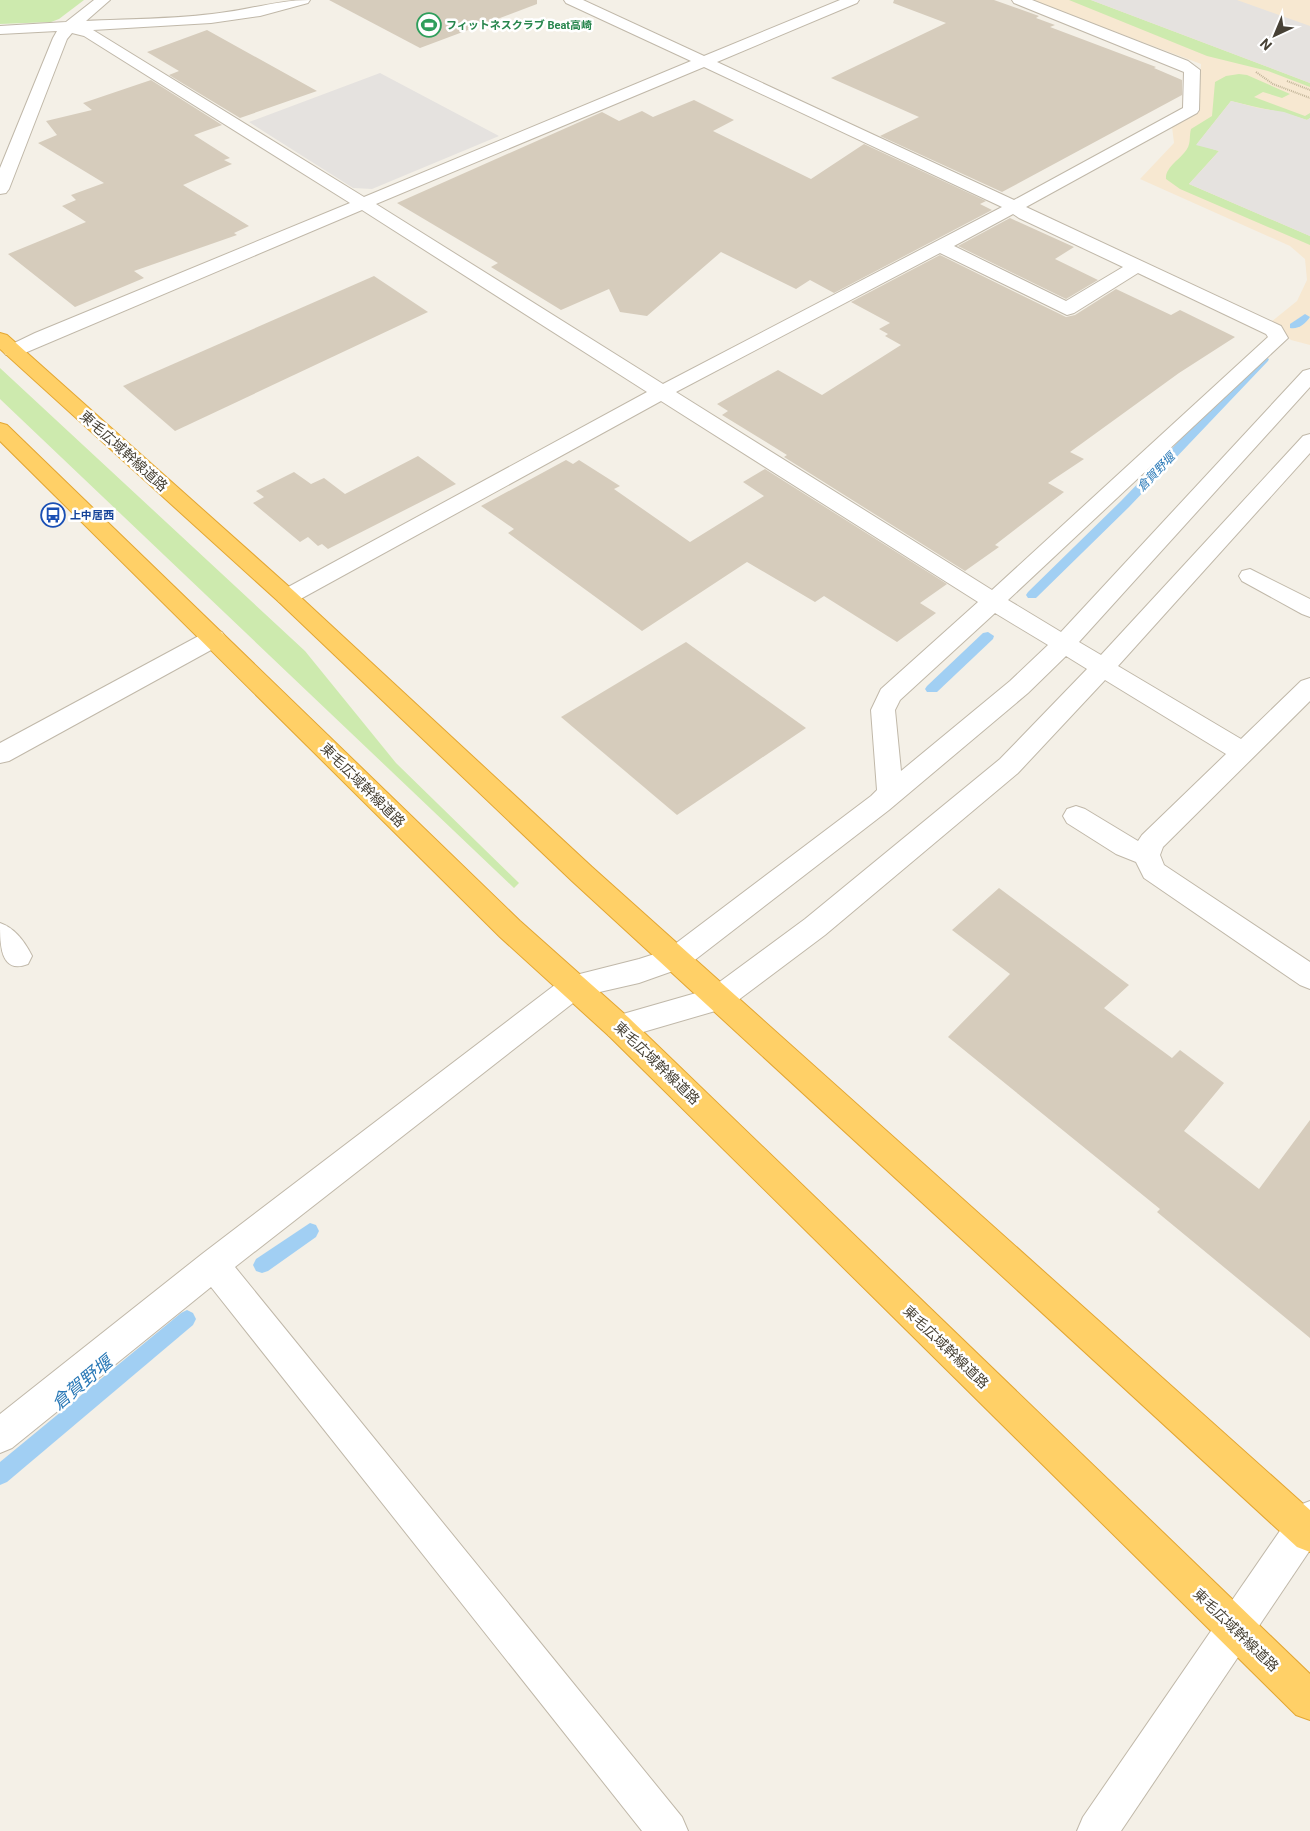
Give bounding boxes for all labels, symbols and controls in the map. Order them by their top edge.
north arrow [1250,10,1300,60]
sports icon: フィットネスクラブ Beat高崎 [416,12,442,38]
place label: フィットネスクラブ Beat高崎 [446,19,592,32]
text: N [1257,35,1275,54]
street label: 東毛広域幹線道路 [77,408,171,494]
water label: 倉賀野堰 [1134,448,1179,494]
bus stop icon: 上中居西 [40,502,66,528]
place label: 上中居西 [70,509,114,522]
street label: 東毛広域幹線道路 [318,740,408,830]
street label: 東毛広域幹線道路 [611,1018,703,1108]
street label: 東毛広域幹線道路 [900,1302,992,1392]
water label: 倉賀野堰 [47,1350,118,1414]
street label: 東毛広域幹線道路 [1190,1585,1282,1675]

